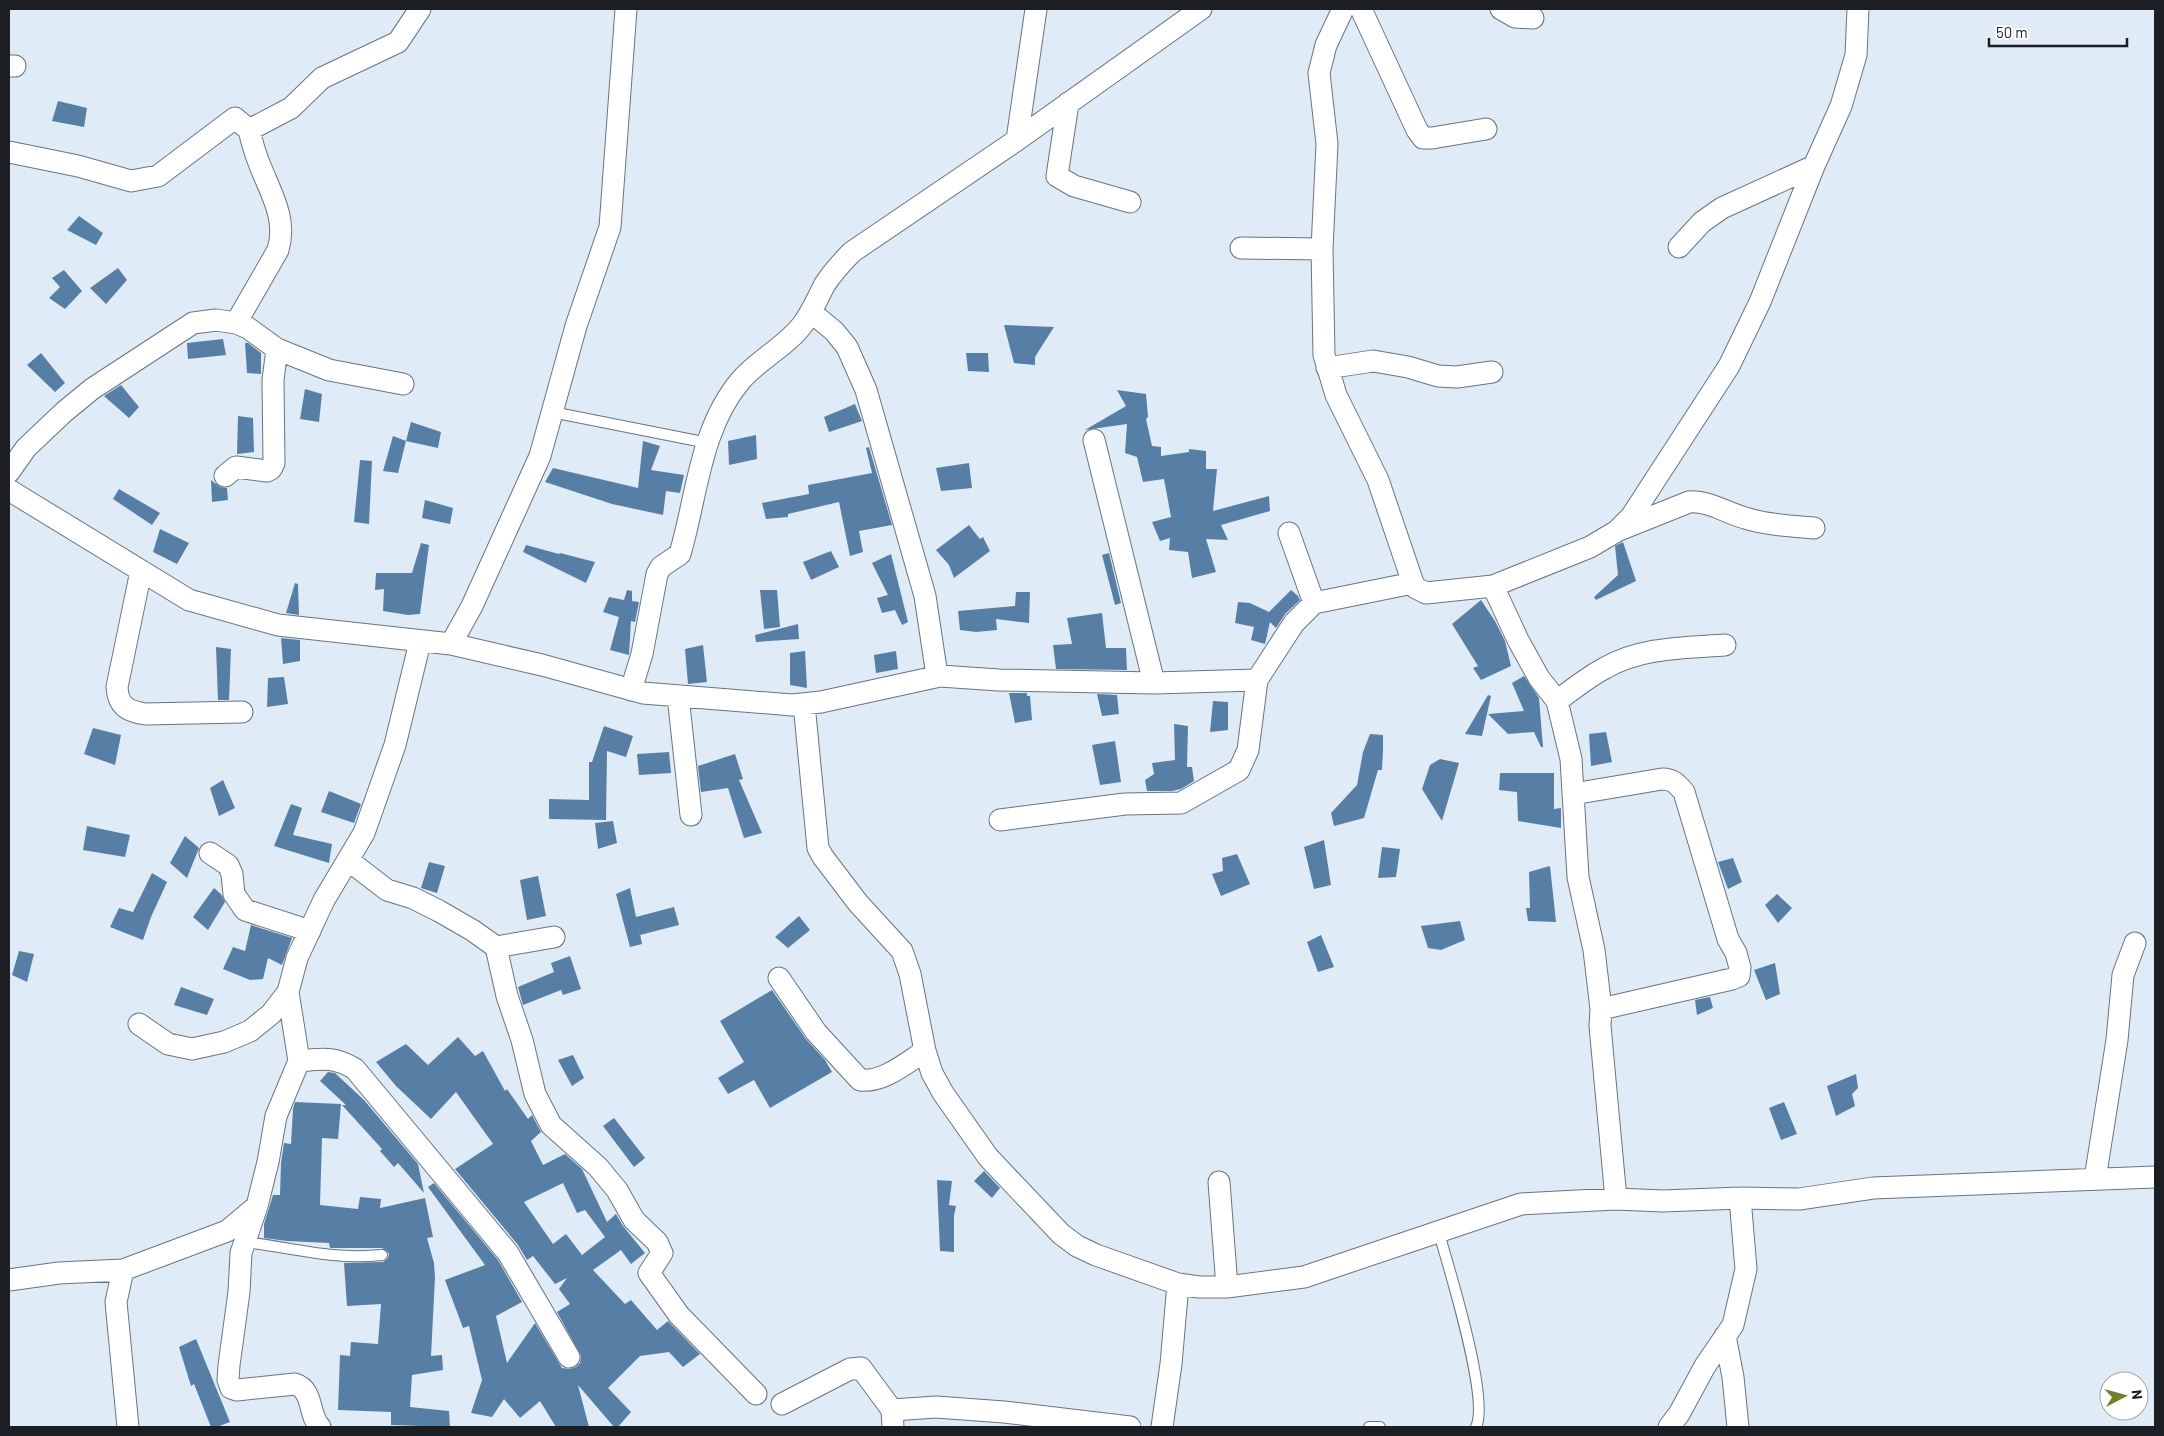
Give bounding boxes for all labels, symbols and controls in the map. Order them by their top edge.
scale bar [1989,15,2126,47]
text: 50 m [1996,23,2028,41]
north arrow [2099,1371,2149,1421]
text: N [2128,1389,2146,1400]

